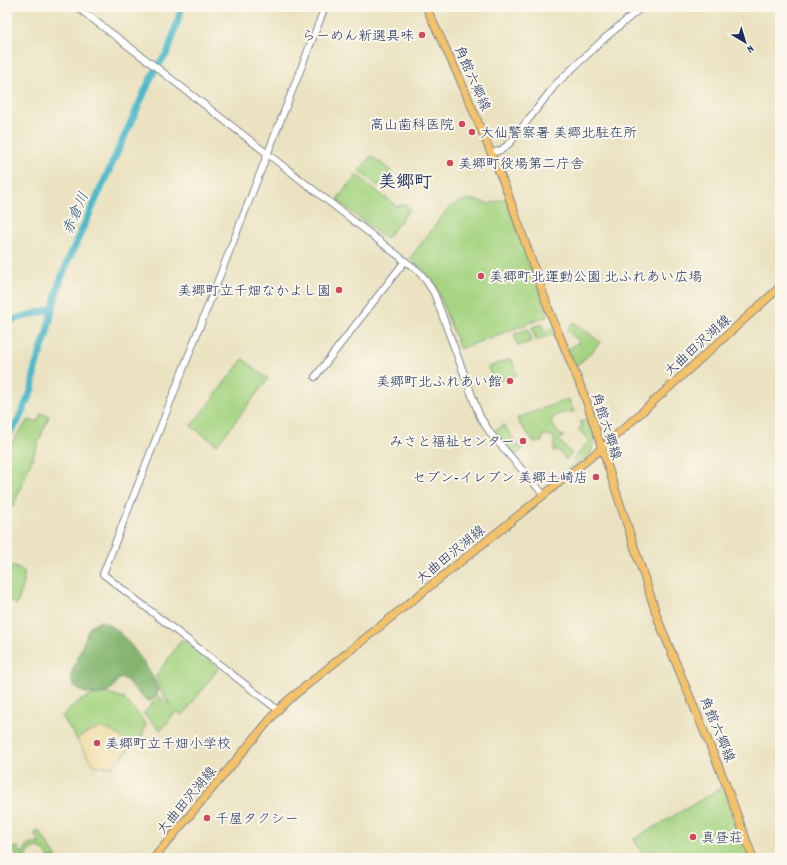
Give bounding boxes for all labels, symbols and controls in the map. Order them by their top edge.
north arrow [725,22,765,62]
place label: らーめん新選具味 [302,27,414,47]
marker: らーめん新選具味 [417,30,427,40]
text: N [742,40,757,57]
street label: 角館六郷線 [448,43,495,115]
place label: 高山歯科医院 [370,116,454,136]
marker: 高山歯科医院 [457,119,467,129]
place label: 大仙警察署 美郷北駐在所 [480,124,637,144]
marker: 大仙警察署 美郷北駐在所 [467,127,477,137]
place label: 美郷町役場第二庁舎 [458,155,584,175]
marker: 美郷町役場第二庁舎 [445,158,455,168]
district label: 美郷町 [378,171,432,196]
water label: 赤倉川 [58,189,96,239]
place label: 美郷町北運動公園 北ふれあい広場 [489,268,702,288]
marker: 美郷町北運動公園 北ふれあい広場 [476,271,486,281]
place label: 美郷町立千畑なかよし園 [178,282,331,302]
marker: 美郷町立千畑なかよし園 [334,285,344,295]
street label: 大曲田沢湖線 [660,311,736,382]
place label: 美郷町北ふれあい館 [376,373,502,393]
marker: 美郷町北ふれあい館 [505,376,515,386]
street label: 角館六郷線 [585,390,625,463]
place label: みさと福祉センター [390,433,515,453]
marker: みさと福祉センター [518,436,528,446]
place label: セブン-イレブン 美郷土崎店 [412,469,588,489]
marker: セブン-イレブン 美郷土崎店 [591,472,601,482]
street label: 大曲田沢湖線 [412,521,490,590]
street label: 角館六郷線 [693,694,739,766]
place label: 美郷町立千畑小学校 [105,735,231,755]
marker: 美郷町立千畑小学校 [92,738,102,748]
street label: 大曲田沢湖線 [153,763,222,840]
place label: 千屋タクシー [215,810,299,830]
marker: 千屋タクシー [202,813,212,823]
place label: 真昼荘 [701,829,743,849]
marker: 真昼荘 [688,832,698,842]

